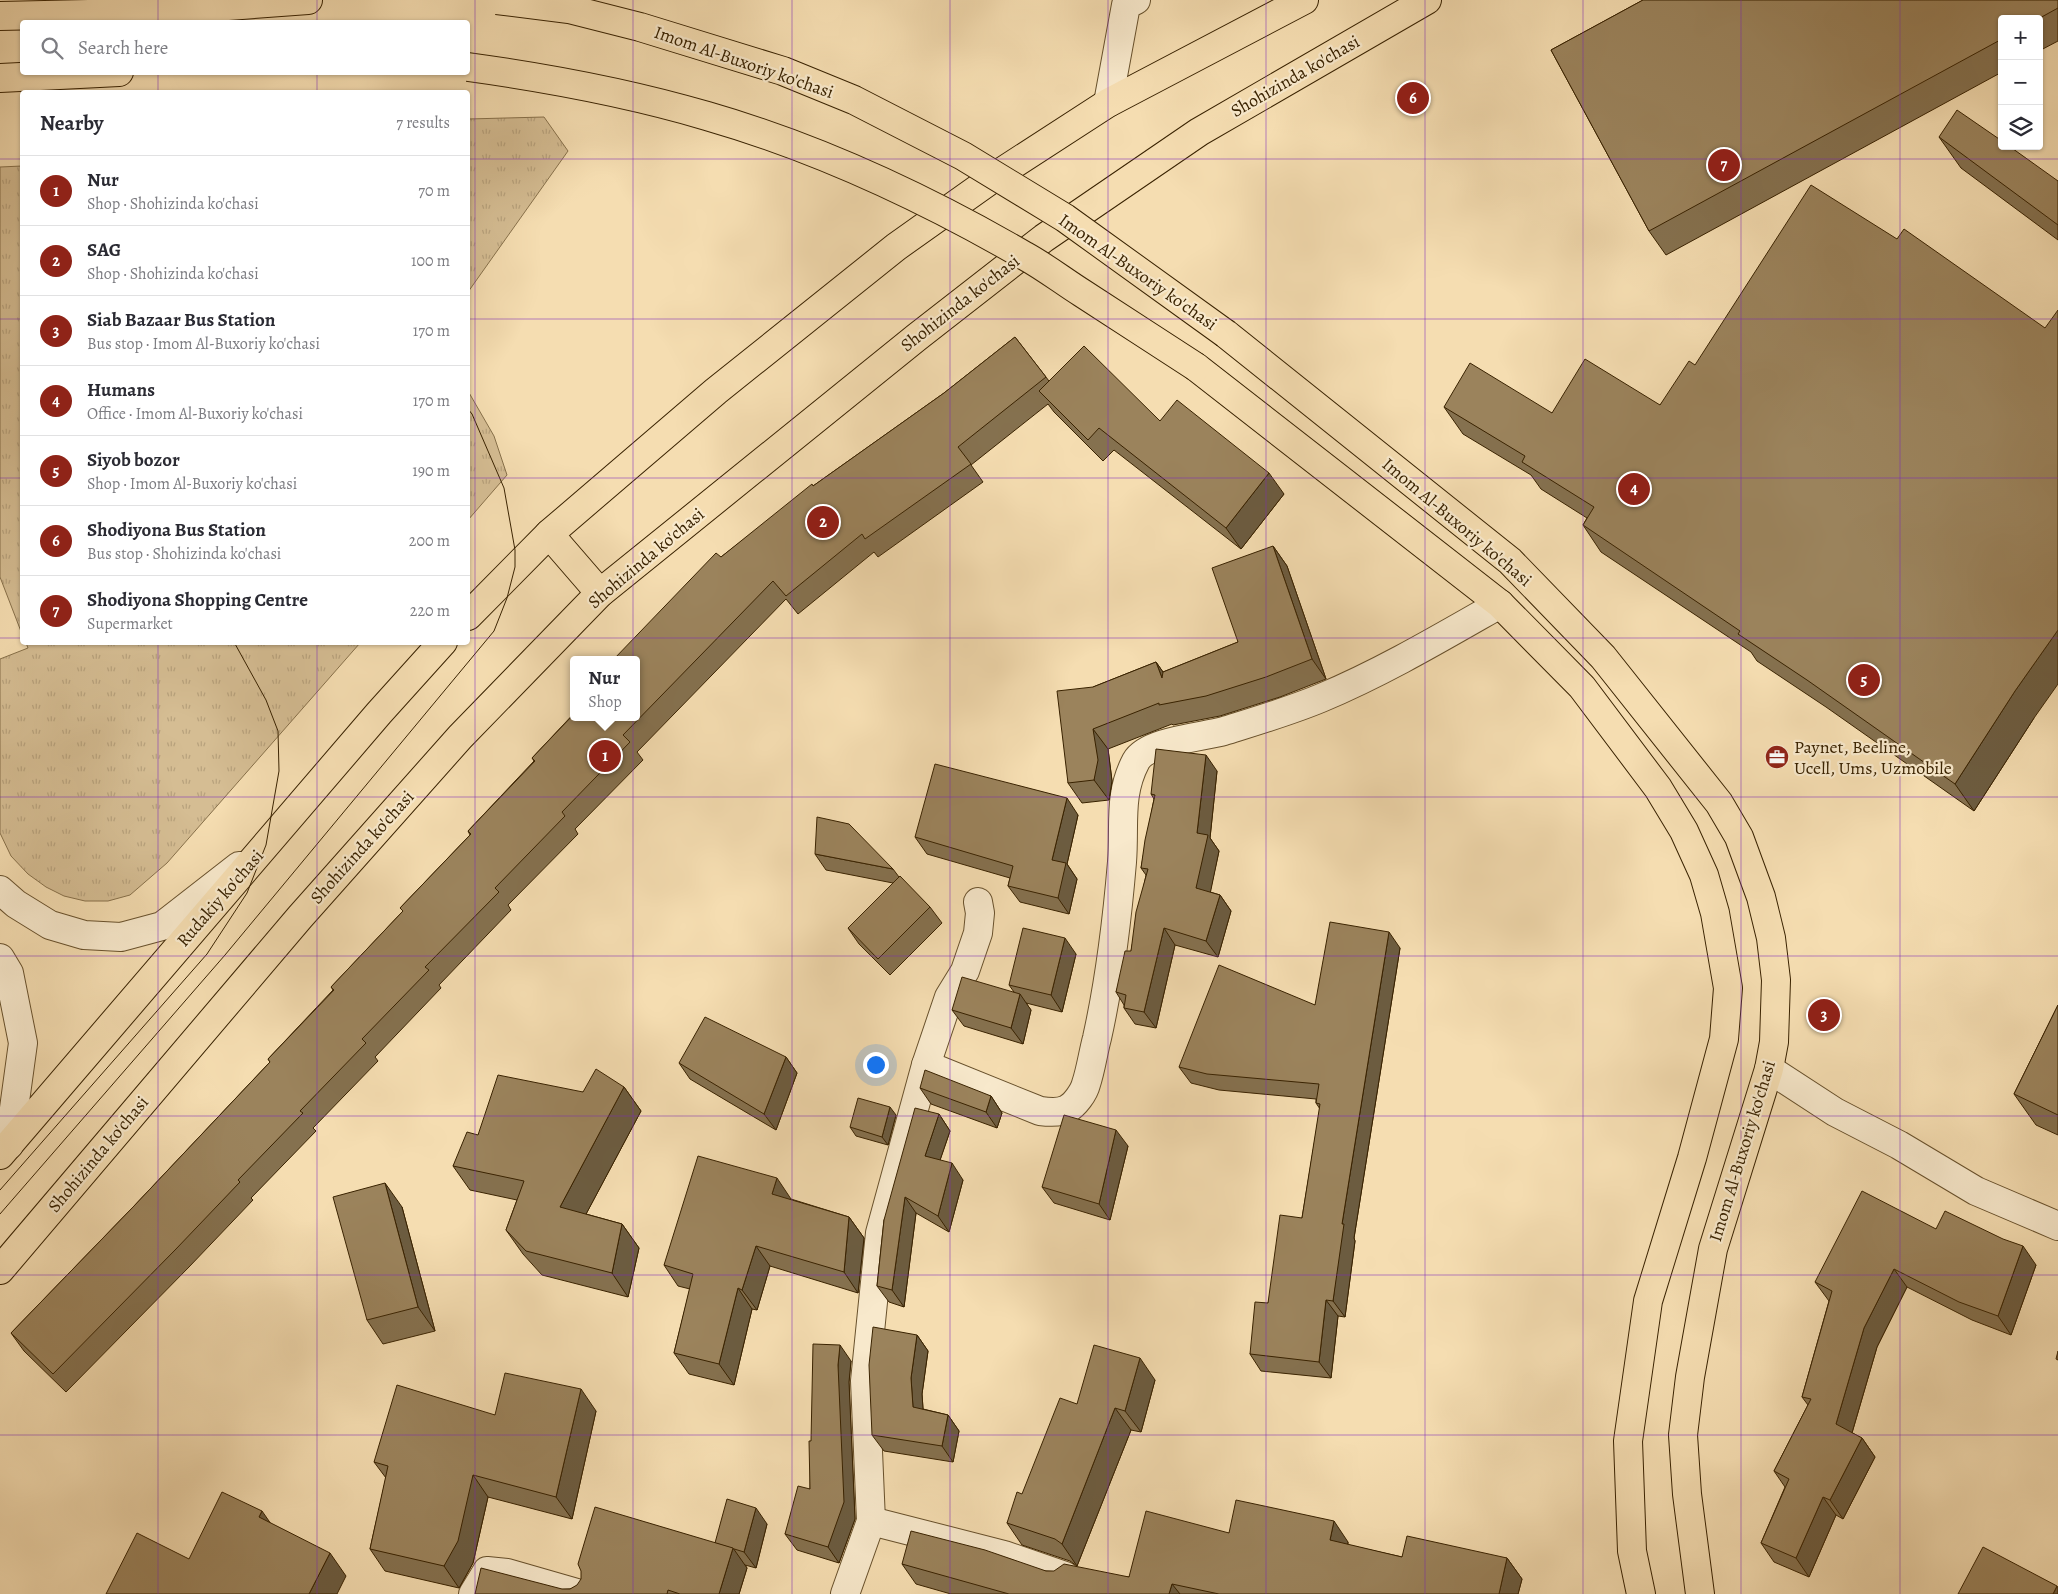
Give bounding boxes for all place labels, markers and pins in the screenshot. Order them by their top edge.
pin: 6 [1397,79,1429,117]
pin: 7 [1708,146,1740,184]
pin: 4 [1618,470,1650,508]
pin: 2 [807,503,839,541]
pin: 5 [1848,661,1880,699]
place label: Paynet, Beeline, Ucell, Ums, Uzmobile [1794,735,1952,780]
pin: 1 [589,737,621,775]
office icon: Paynet, Beeline, Ucell, Ums, Uzmobile [1764,744,1790,770]
pin: 3 [1808,996,1840,1034]

